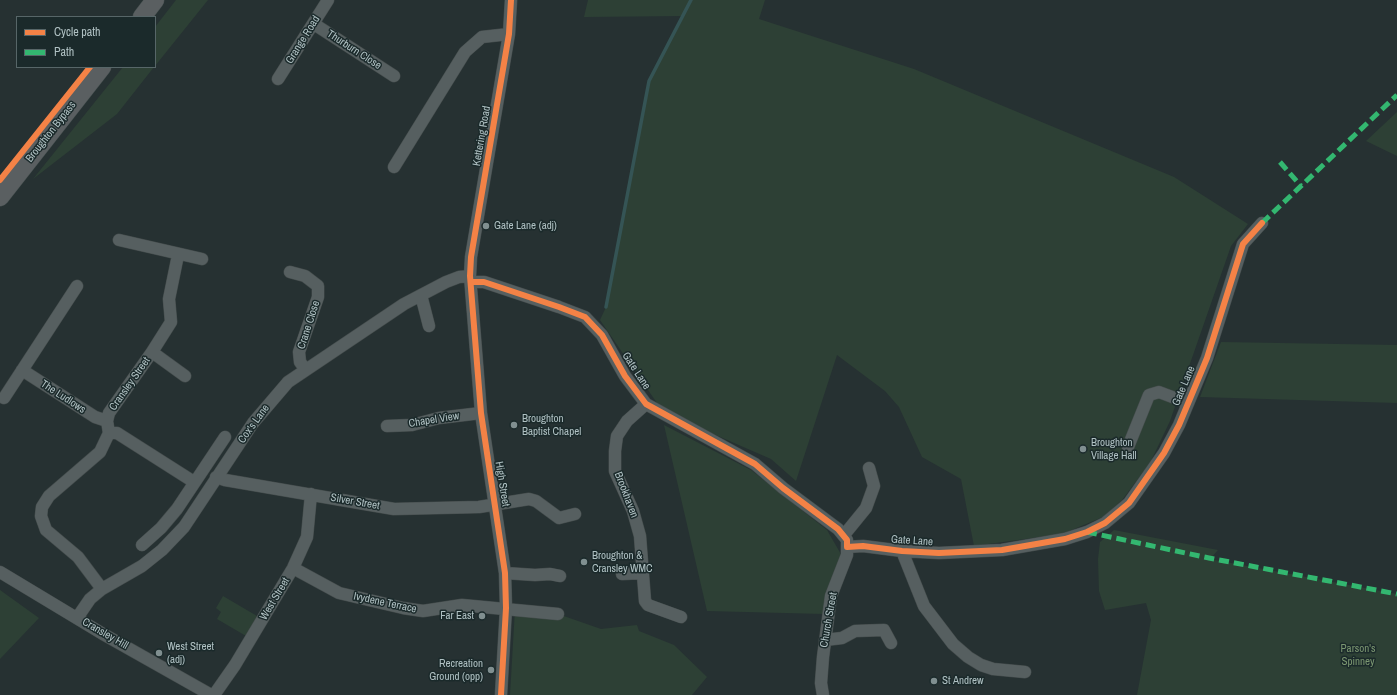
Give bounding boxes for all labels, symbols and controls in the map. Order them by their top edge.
street label: Grange Road [283,14,323,66]
legend [16,16,156,68]
text: Cycle path [54,24,101,40]
street label: Thurburn Close [324,28,384,72]
text: Path [54,44,74,60]
street label: Broughton Bypass [23,99,79,165]
street label: Kettering Road [470,105,494,167]
place label: Gate Lane (adj) [494,219,557,233]
marker: Gate Lane (adj) [481,221,491,231]
street label: Crane Close [295,299,323,351]
street label: Gate Lane [619,350,653,392]
street label: Cransley Street [107,355,153,413]
street label: Gate Lane [1170,364,1198,408]
street label: The Ludlows [38,378,88,416]
street label: Cox's Lane [235,402,273,446]
street label: Chapel View [408,409,460,431]
place label: Broughton Baptist Chapel [522,412,581,438]
marker: Broughton Baptist Chapel [509,420,519,430]
place label: Broughton Village Hall [1091,436,1136,462]
marker: Broughton Village Hall [1078,444,1088,454]
street label: High Street [492,460,512,508]
street label: Brookhaven [611,470,641,520]
street label: Silver Street [329,491,381,513]
street label: Gate Lane [891,533,933,549]
place label: Broughton & Cransley WMC [592,549,653,575]
marker: Broughton & Cransley WMC [579,557,589,567]
street label: West Street [257,575,293,623]
street label: Ivydene Terrace [352,590,418,616]
street label: Church Street [818,591,840,649]
place label: Far East [440,609,474,623]
marker: Far East [477,611,487,621]
street label: Cransley Hill [80,616,130,652]
place label: West Street (adj) [167,640,214,666]
park label: Parson's Spinney [1341,642,1375,668]
marker: West Street (adj) [154,648,164,658]
place label: Recreation Ground (opp) [429,657,483,683]
marker: Recreation Ground (opp) [486,665,496,675]
place label: St Andrew [942,674,984,688]
marker: St Andrew [929,676,939,686]

